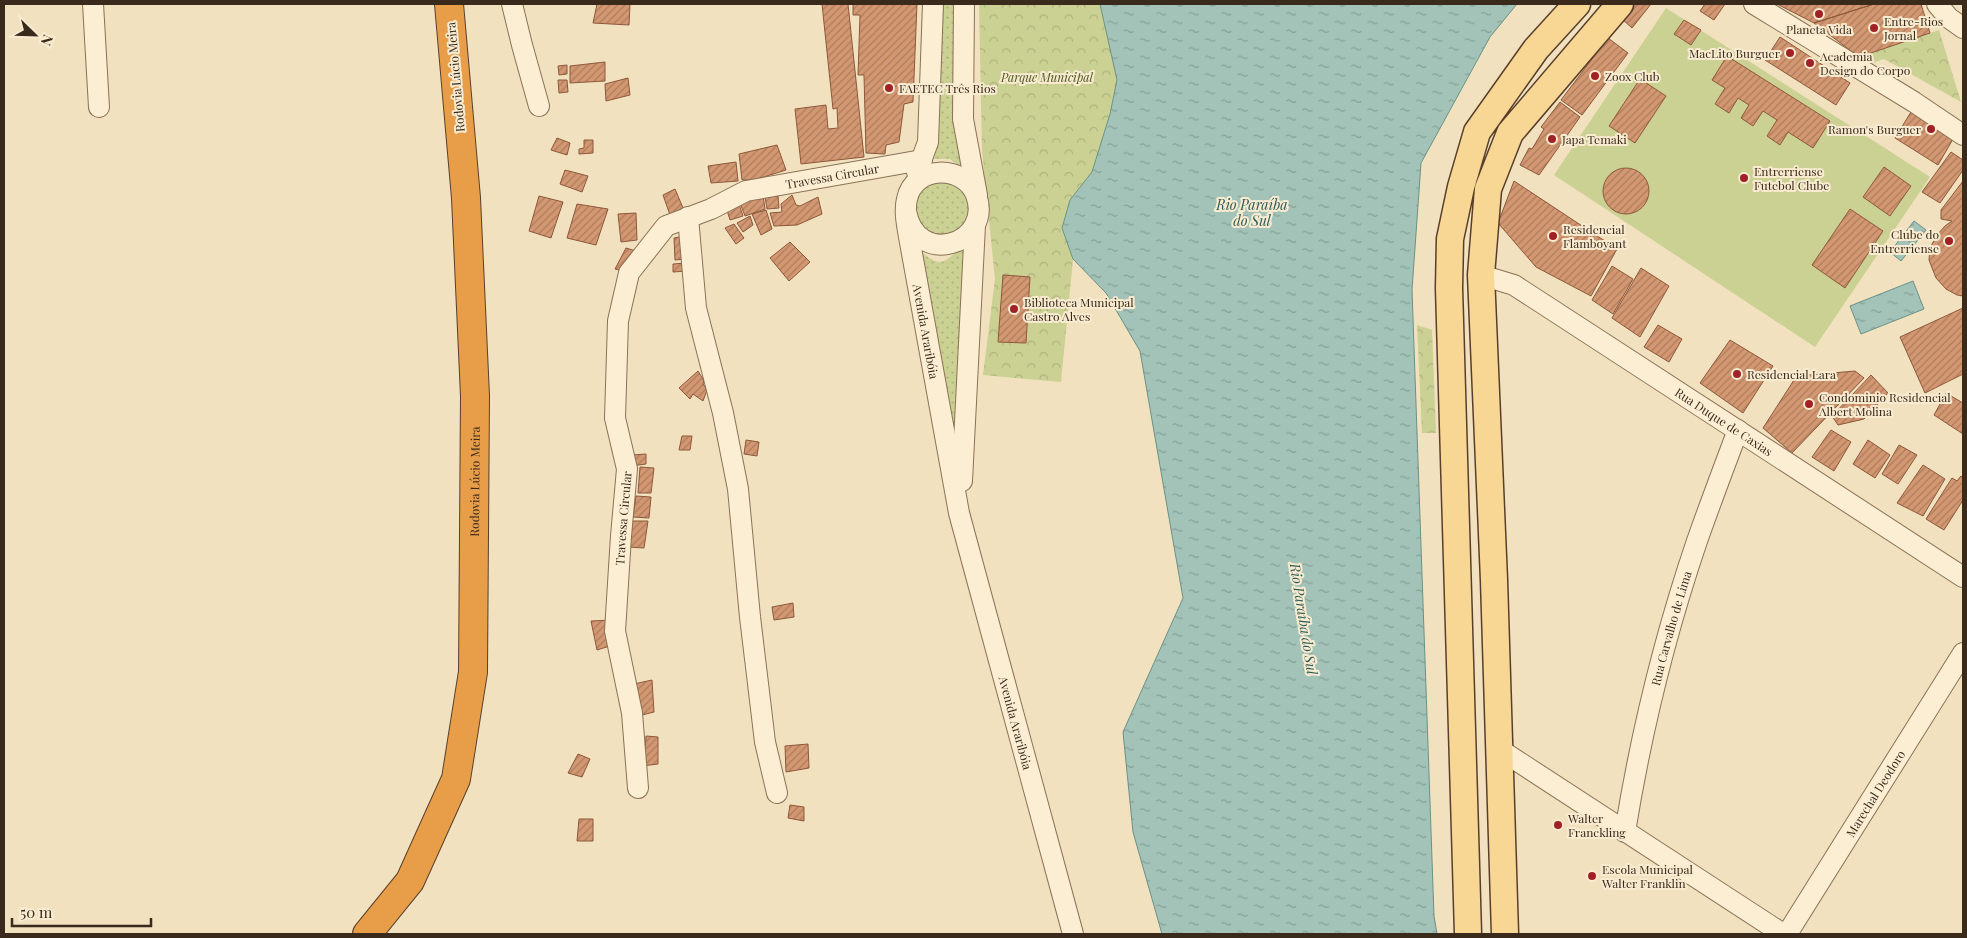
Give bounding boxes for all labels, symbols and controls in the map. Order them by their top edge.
marker: Planeta Vida [1813,8,1825,20]
north arrow [10,10,60,60]
place label: Entre-Rios Jornal [1883,13,1943,43]
street label: Rodovia Lúcio Meira [442,21,468,133]
place label: Planeta Vida [1786,21,1852,37]
marker: Entre-Rios Jornal [1868,22,1880,34]
text: N [37,32,58,49]
place label: MacLito Burguer [1689,45,1781,61]
marker: MacLito Burguer [1784,47,1796,59]
place label: Academia Design do Corpo [1819,48,1911,78]
marker: Academia Design do Corpo [1804,57,1816,69]
place label: Zoox Club [1605,68,1660,84]
park label: Parque Municipal [1000,69,1094,85]
marker: Zoox Club [1589,70,1601,82]
place label: FAETEC Três Rios [899,80,996,96]
marker: FAETEC Três Rios [883,82,895,94]
place label: Ramon's Burguer [1828,121,1922,137]
marker: Ramon's Burguer [1925,123,1937,135]
place label: Japa Temaki [1561,131,1627,147]
marker: Japa Temaki [1546,133,1558,145]
street label: Travessa Circular [784,160,881,192]
place label: Entrerriense Futebol Clube [1754,163,1829,193]
marker: Entrerriense Futebol Clube [1738,172,1750,184]
water label: Rio Paraíba do Sul [1215,195,1288,230]
place label: Residencial Flamboyant [1563,221,1627,251]
place label: Clube do Entrerriense [1870,226,1939,256]
marker: Residencial Flamboyant [1547,230,1559,242]
marker: Clube do Entrerriense [1943,235,1955,247]
street label: Avenida Araribóia [909,282,943,380]
place label: Biblioteca Municipal Castro Alves [1024,294,1134,324]
marker: Biblioteca Municipal Castro Alves [1008,303,1020,315]
place label: Residencial Lara [1747,366,1836,382]
marker: Residencial Lara [1731,368,1743,380]
street label: Rua Duque de Caxias [1672,384,1776,459]
place label: Condominio Residencial Albert Molina [1818,389,1951,419]
marker: Condominio Residencial Albert Molina [1803,398,1815,410]
street label: Rodovia Lúcio Meira [466,426,483,537]
street label: Travessa Circular [611,470,635,566]
water label: Rio Paraíba do Sul [1286,561,1322,677]
street label: Rua Carvalho de Lima [1647,569,1695,687]
street label: Avenida Araribóia [995,673,1036,771]
street label: Marechal Deodoro [1842,747,1909,840]
place label: Walter Franckling [1567,810,1626,840]
marker: Walter Franckling [1552,819,1564,831]
place label: Escola Municipal Walter Franklin [1601,861,1693,891]
marker: Escola Municipal Walter Franklin [1586,870,1598,882]
scale bar [12,896,151,928]
text: 50 m [20,902,53,922]

